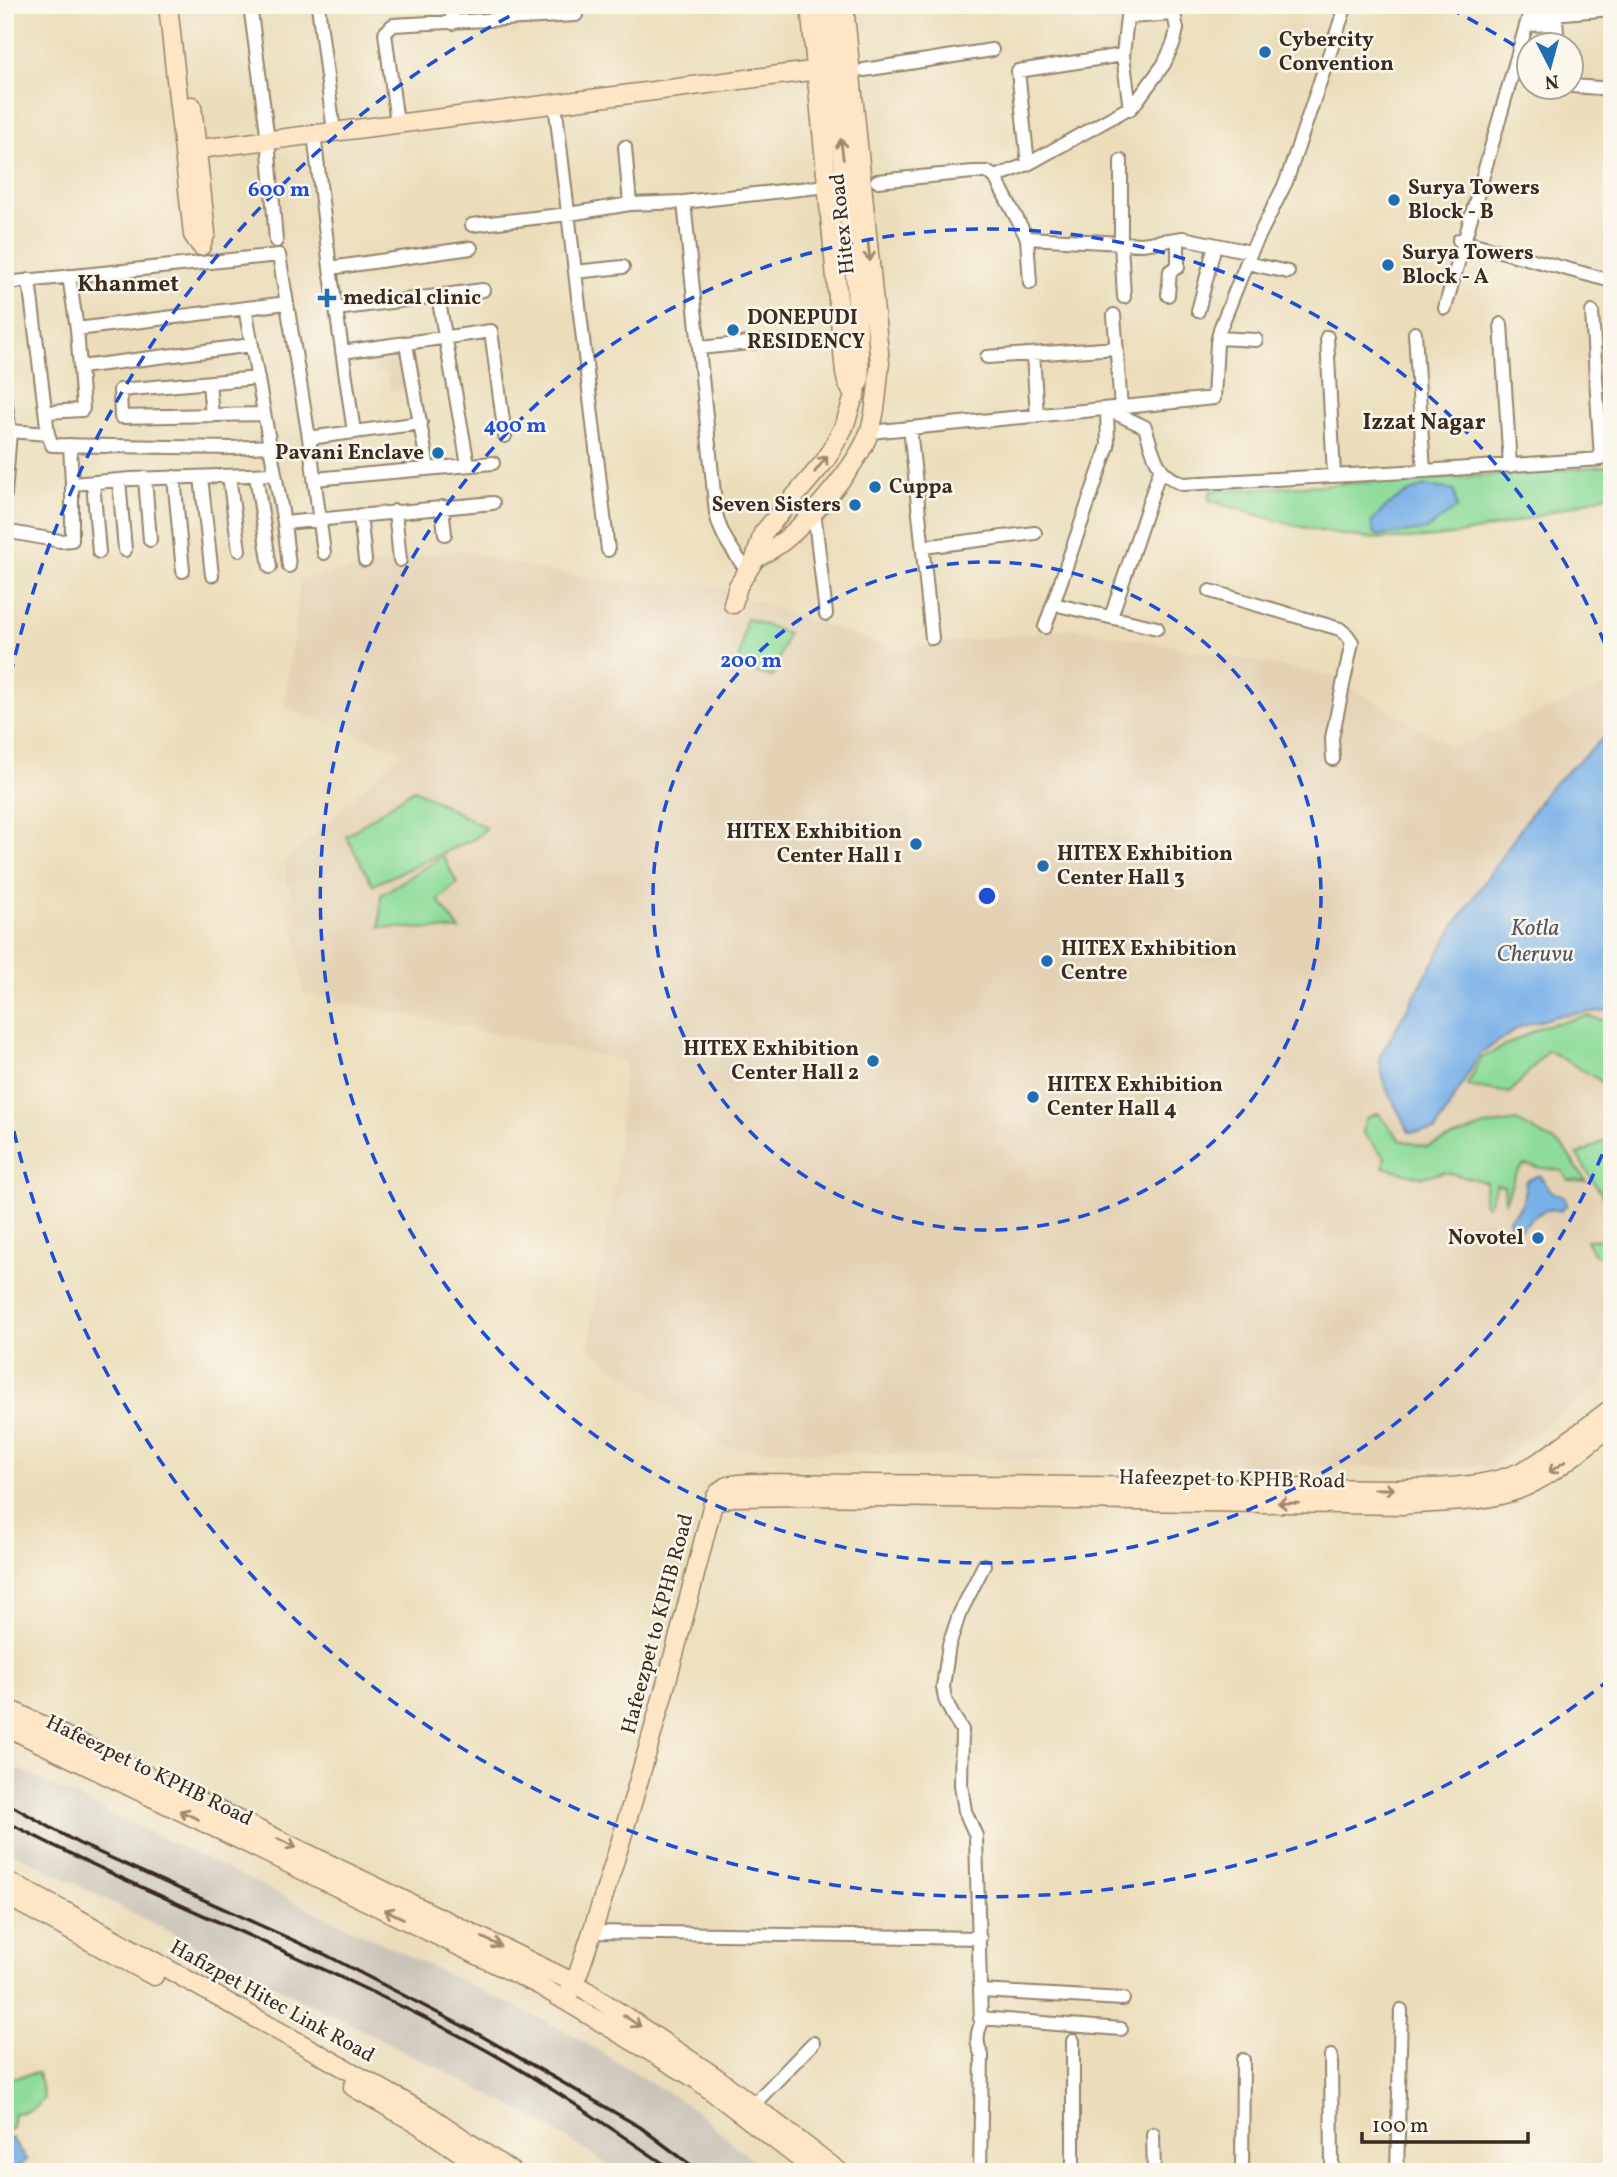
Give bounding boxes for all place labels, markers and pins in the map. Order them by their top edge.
place label: Cybercity Convention [1279,26,1394,79]
marker: Cybercity Convention [1257,44,1273,60]
place label: Surya Towers Block - B [1408,174,1540,227]
marker: Surya Towers Block - B [1386,192,1402,208]
place label: Surya Towers Block - A [1402,239,1534,292]
marker: Surya Towers Block - A [1380,257,1396,273]
place label: medical clinic [343,284,481,313]
marker: medical clinic [317,288,337,308]
place label: DONEPUDI RESIDENCY [747,304,865,357]
marker: DONEPUDI RESIDENCY [725,322,741,338]
place label: Pavani Enclave [275,439,424,468]
marker: Pavani Enclave [430,445,446,461]
place label: Cuppa [889,473,953,502]
marker: Cuppa [867,479,883,495]
place label: Seven Sisters [712,491,841,520]
marker: Seven Sisters [847,497,863,513]
place label: HITEX Exhibition Center Hall 1 [726,818,902,871]
marker: HITEX Exhibition Center Hall 1 [908,836,924,852]
place label: HITEX Exhibition Center Hall 3 [1057,840,1233,893]
marker: HITEX Exhibition Center Hall 3 [1035,858,1051,874]
centre of rings [975,884,999,908]
place label: HITEX Exhibition Centre [1061,935,1237,988]
marker: HITEX Exhibition Centre [1039,953,1055,969]
place label: HITEX Exhibition Center Hall 2 [683,1035,859,1088]
marker: HITEX Exhibition Center Hall 2 [865,1053,881,1069]
place label: HITEX Exhibition Center Hall 4 [1047,1071,1223,1124]
marker: HITEX Exhibition Center Hall 4 [1025,1089,1041,1105]
place label: Novotel [1448,1224,1524,1253]
marker: Novotel [1530,1230,1546,1246]

